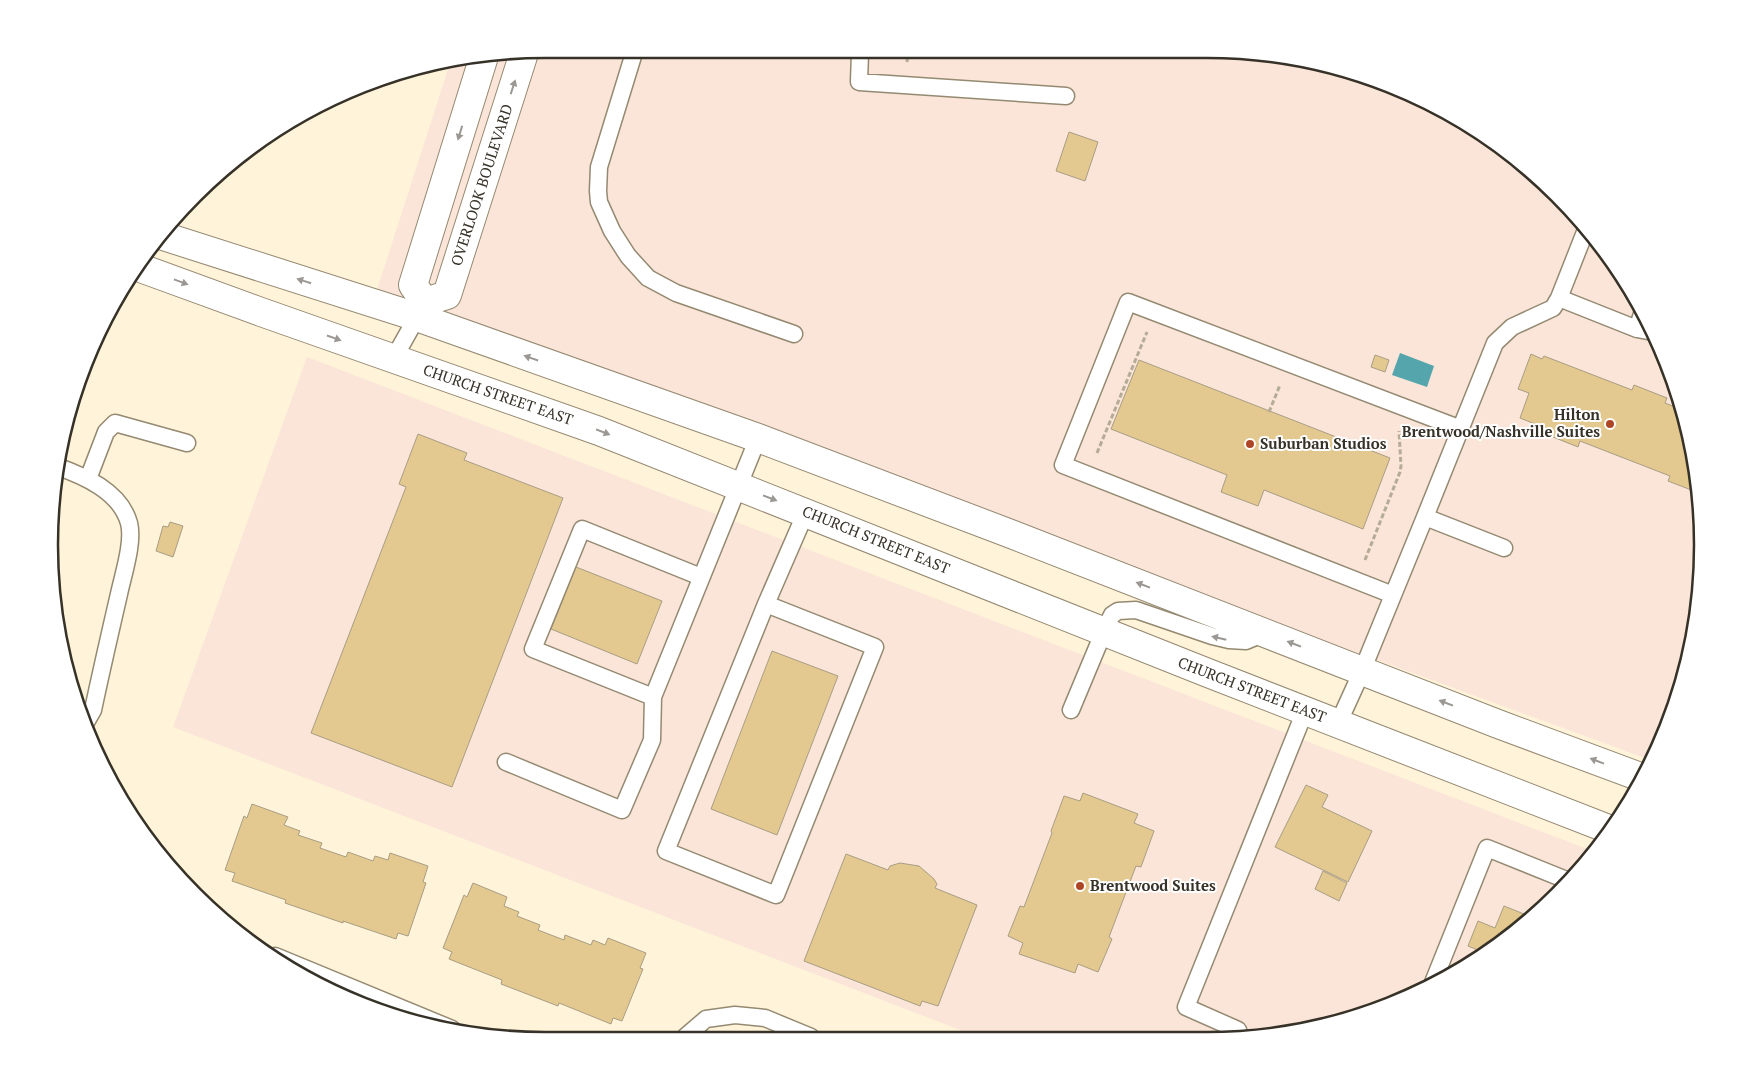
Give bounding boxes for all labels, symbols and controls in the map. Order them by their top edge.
one-way arrow [510,79,518,94]
street label: OVERLOOK BOULEVARD [445,101,517,268]
one-way arrow [456,126,464,141]
one-way arrow [296,277,311,285]
one-way arrow [174,279,188,287]
one-way arrow [326,334,341,342]
one-way arrow [523,353,538,361]
street label: CHURCH STREET EAST [421,359,576,429]
place label: Hilton Brentwood/Nashville Suites [1402,404,1600,441]
marker: Hilton Brentwood/Nashville Suites [1604,418,1616,430]
one-way arrow [595,429,610,436]
place label: Suburban Studios [1260,433,1387,453]
marker: Suburban Studios [1244,438,1256,450]
one-way arrow [763,494,778,502]
street label: CHURCH STREET EAST [800,500,953,578]
one-way arrow [1135,581,1150,589]
one-way arrow [1211,634,1226,642]
one-way arrow [1286,640,1301,648]
street label: CHURCH STREET EAST [1175,652,1329,727]
one-way arrow [1438,699,1453,706]
one-way arrow [1590,757,1605,764]
place label: Brentwood Suites [1090,875,1216,895]
marker: Brentwood Suites [1074,880,1086,892]

